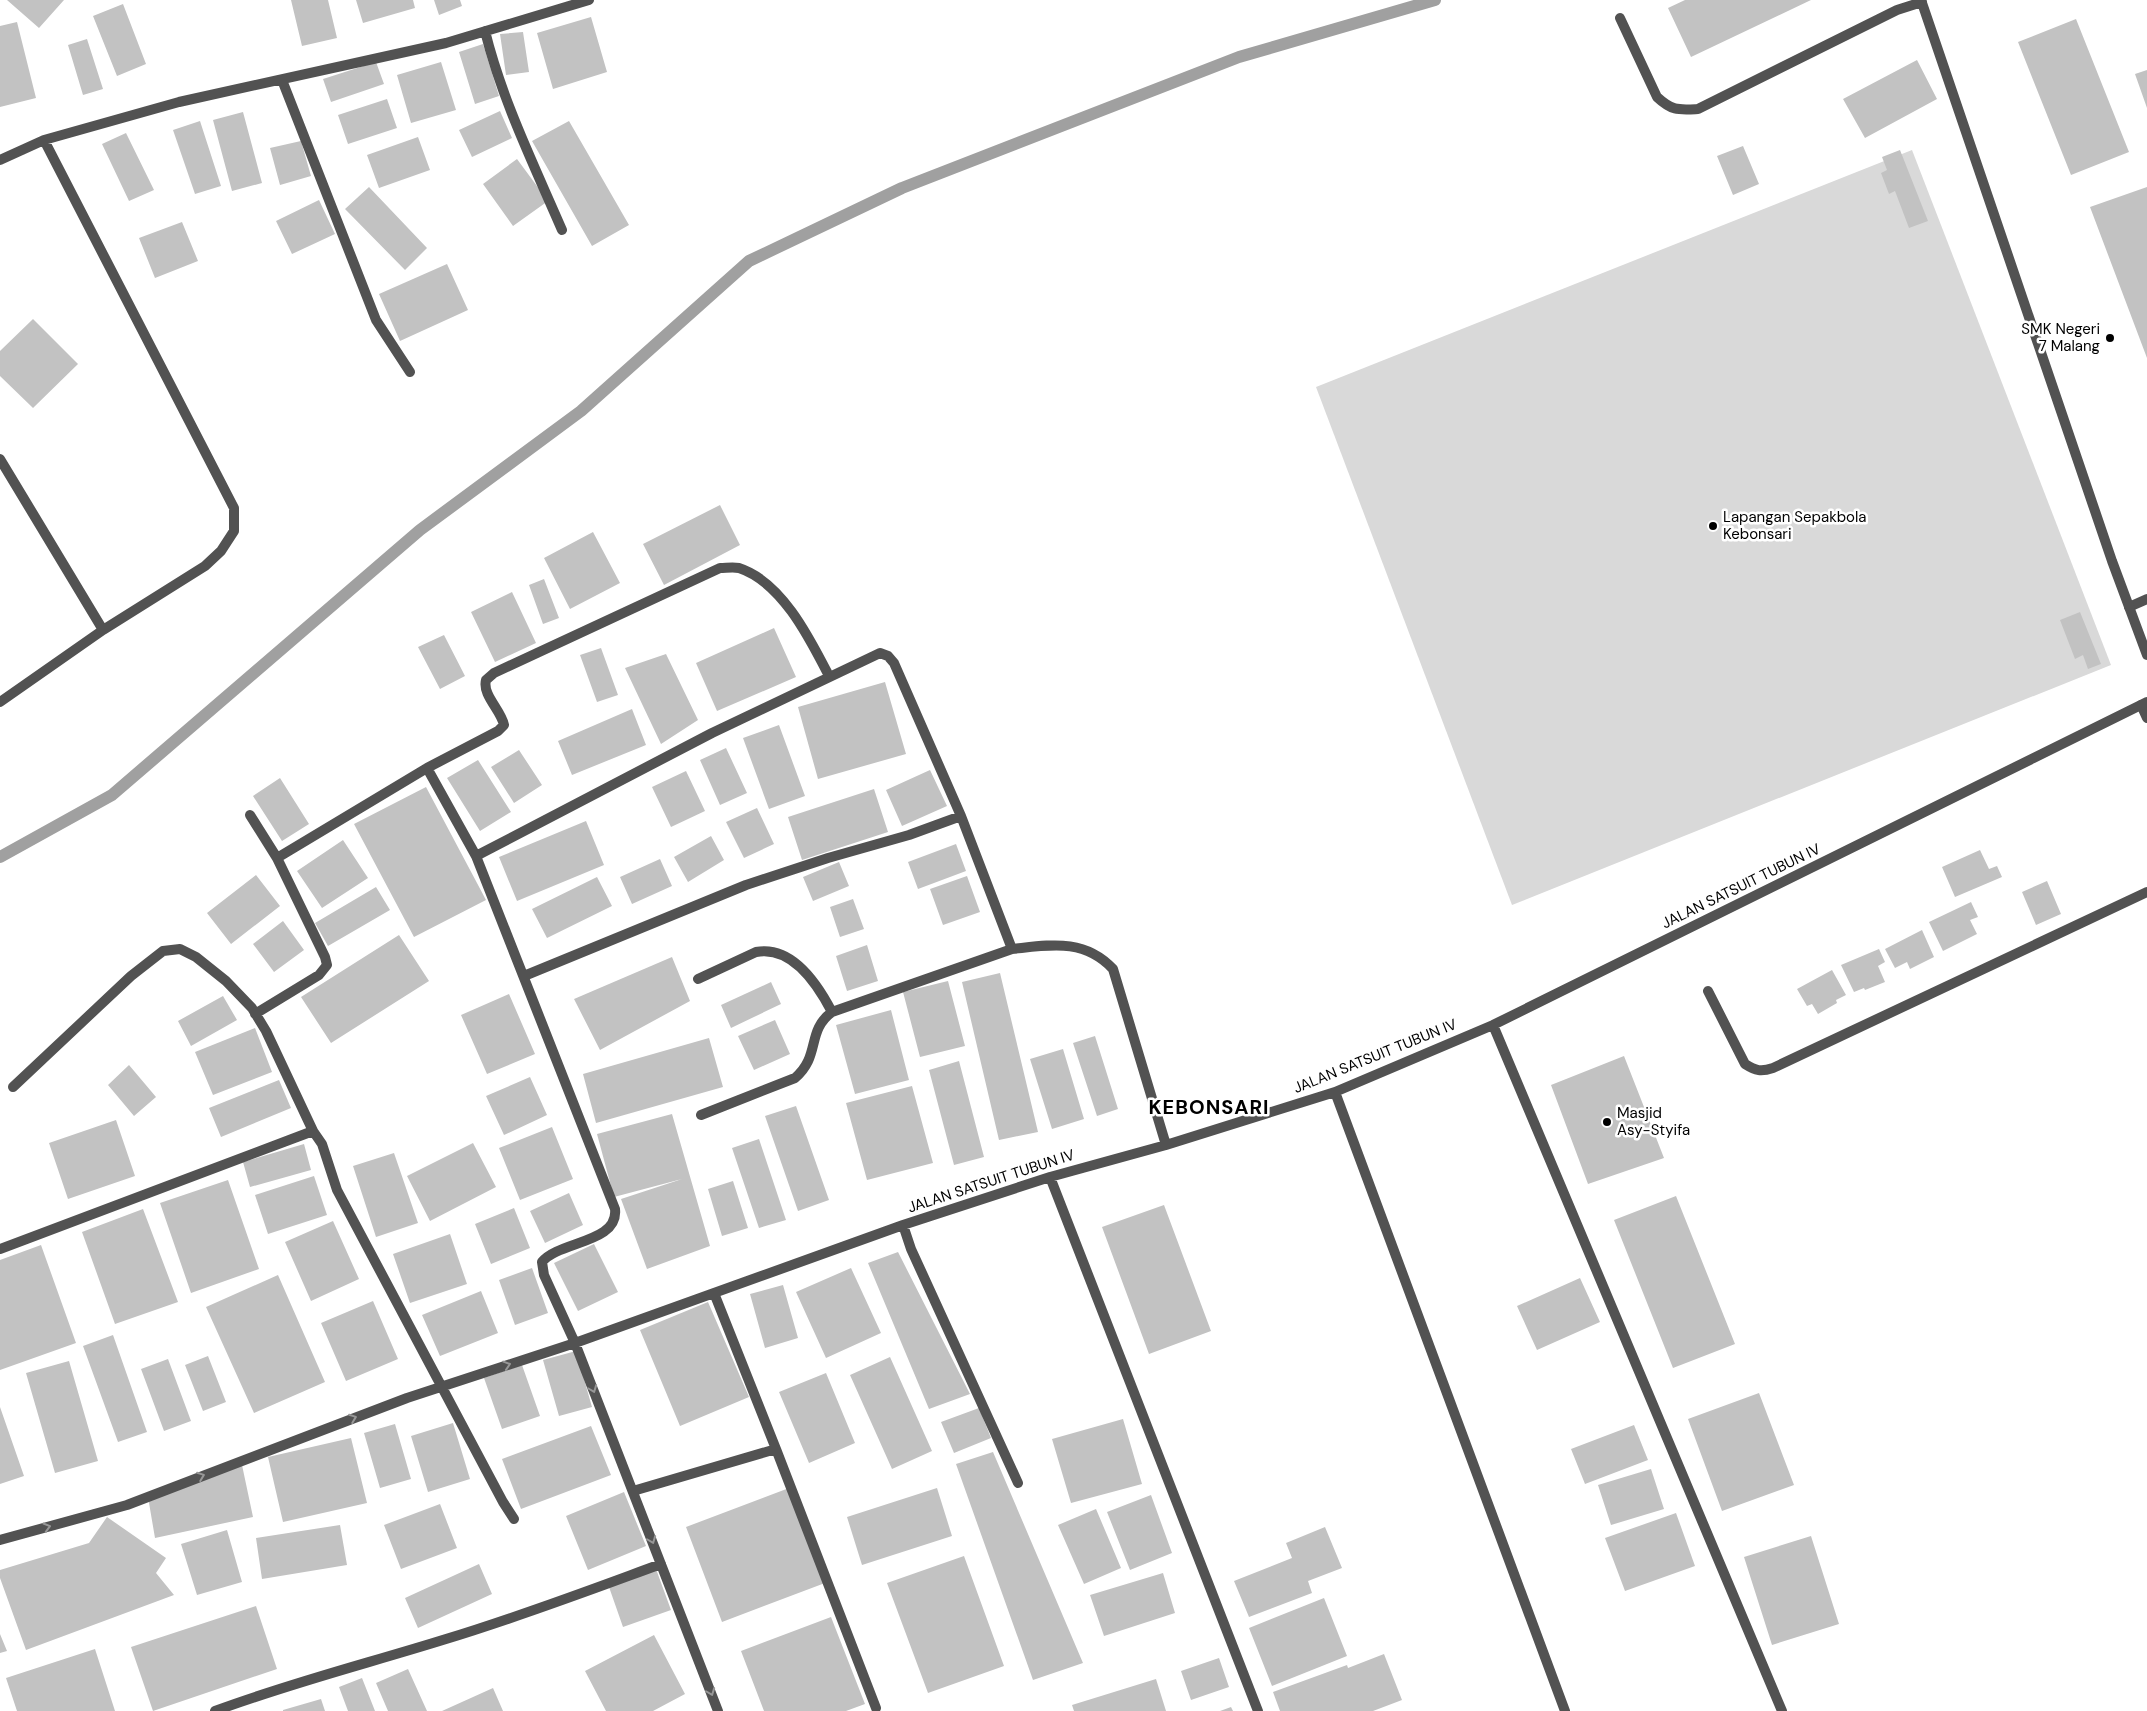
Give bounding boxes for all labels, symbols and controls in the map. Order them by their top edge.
place label: SMK Negeri 7 Malang [2021,319,2100,356]
marker: SMK Negeri 7 Malang [2104,332,2116,344]
place label: Lapangan Sepakbola Kebonsari [1723,507,1866,544]
marker: Lapangan Sepakbola Kebonsari [1707,520,1719,532]
street label: JALAN SATSUIT TUBUN IV [1658,839,1824,933]
street label: JALAN SATSUIT TUBUN IV [1290,1014,1460,1098]
district label: KEBONSARI [1148,1094,1270,1120]
place label: Masjid Asy-Styifa [1617,1103,1690,1140]
marker: Masjid Asy-Styifa [1601,1116,1613,1128]
street label: JALAN SATSUIT TUBUN IV [905,1145,1077,1217]
one-way arrow [502,1361,510,1371]
one-way arrow [587,1384,597,1393]
one-way arrow [348,1414,357,1424]
one-way arrow [196,1472,205,1482]
one-way arrow [43,1522,51,1533]
one-way arrow [646,1535,656,1544]
one-way arrow [705,1687,715,1695]

